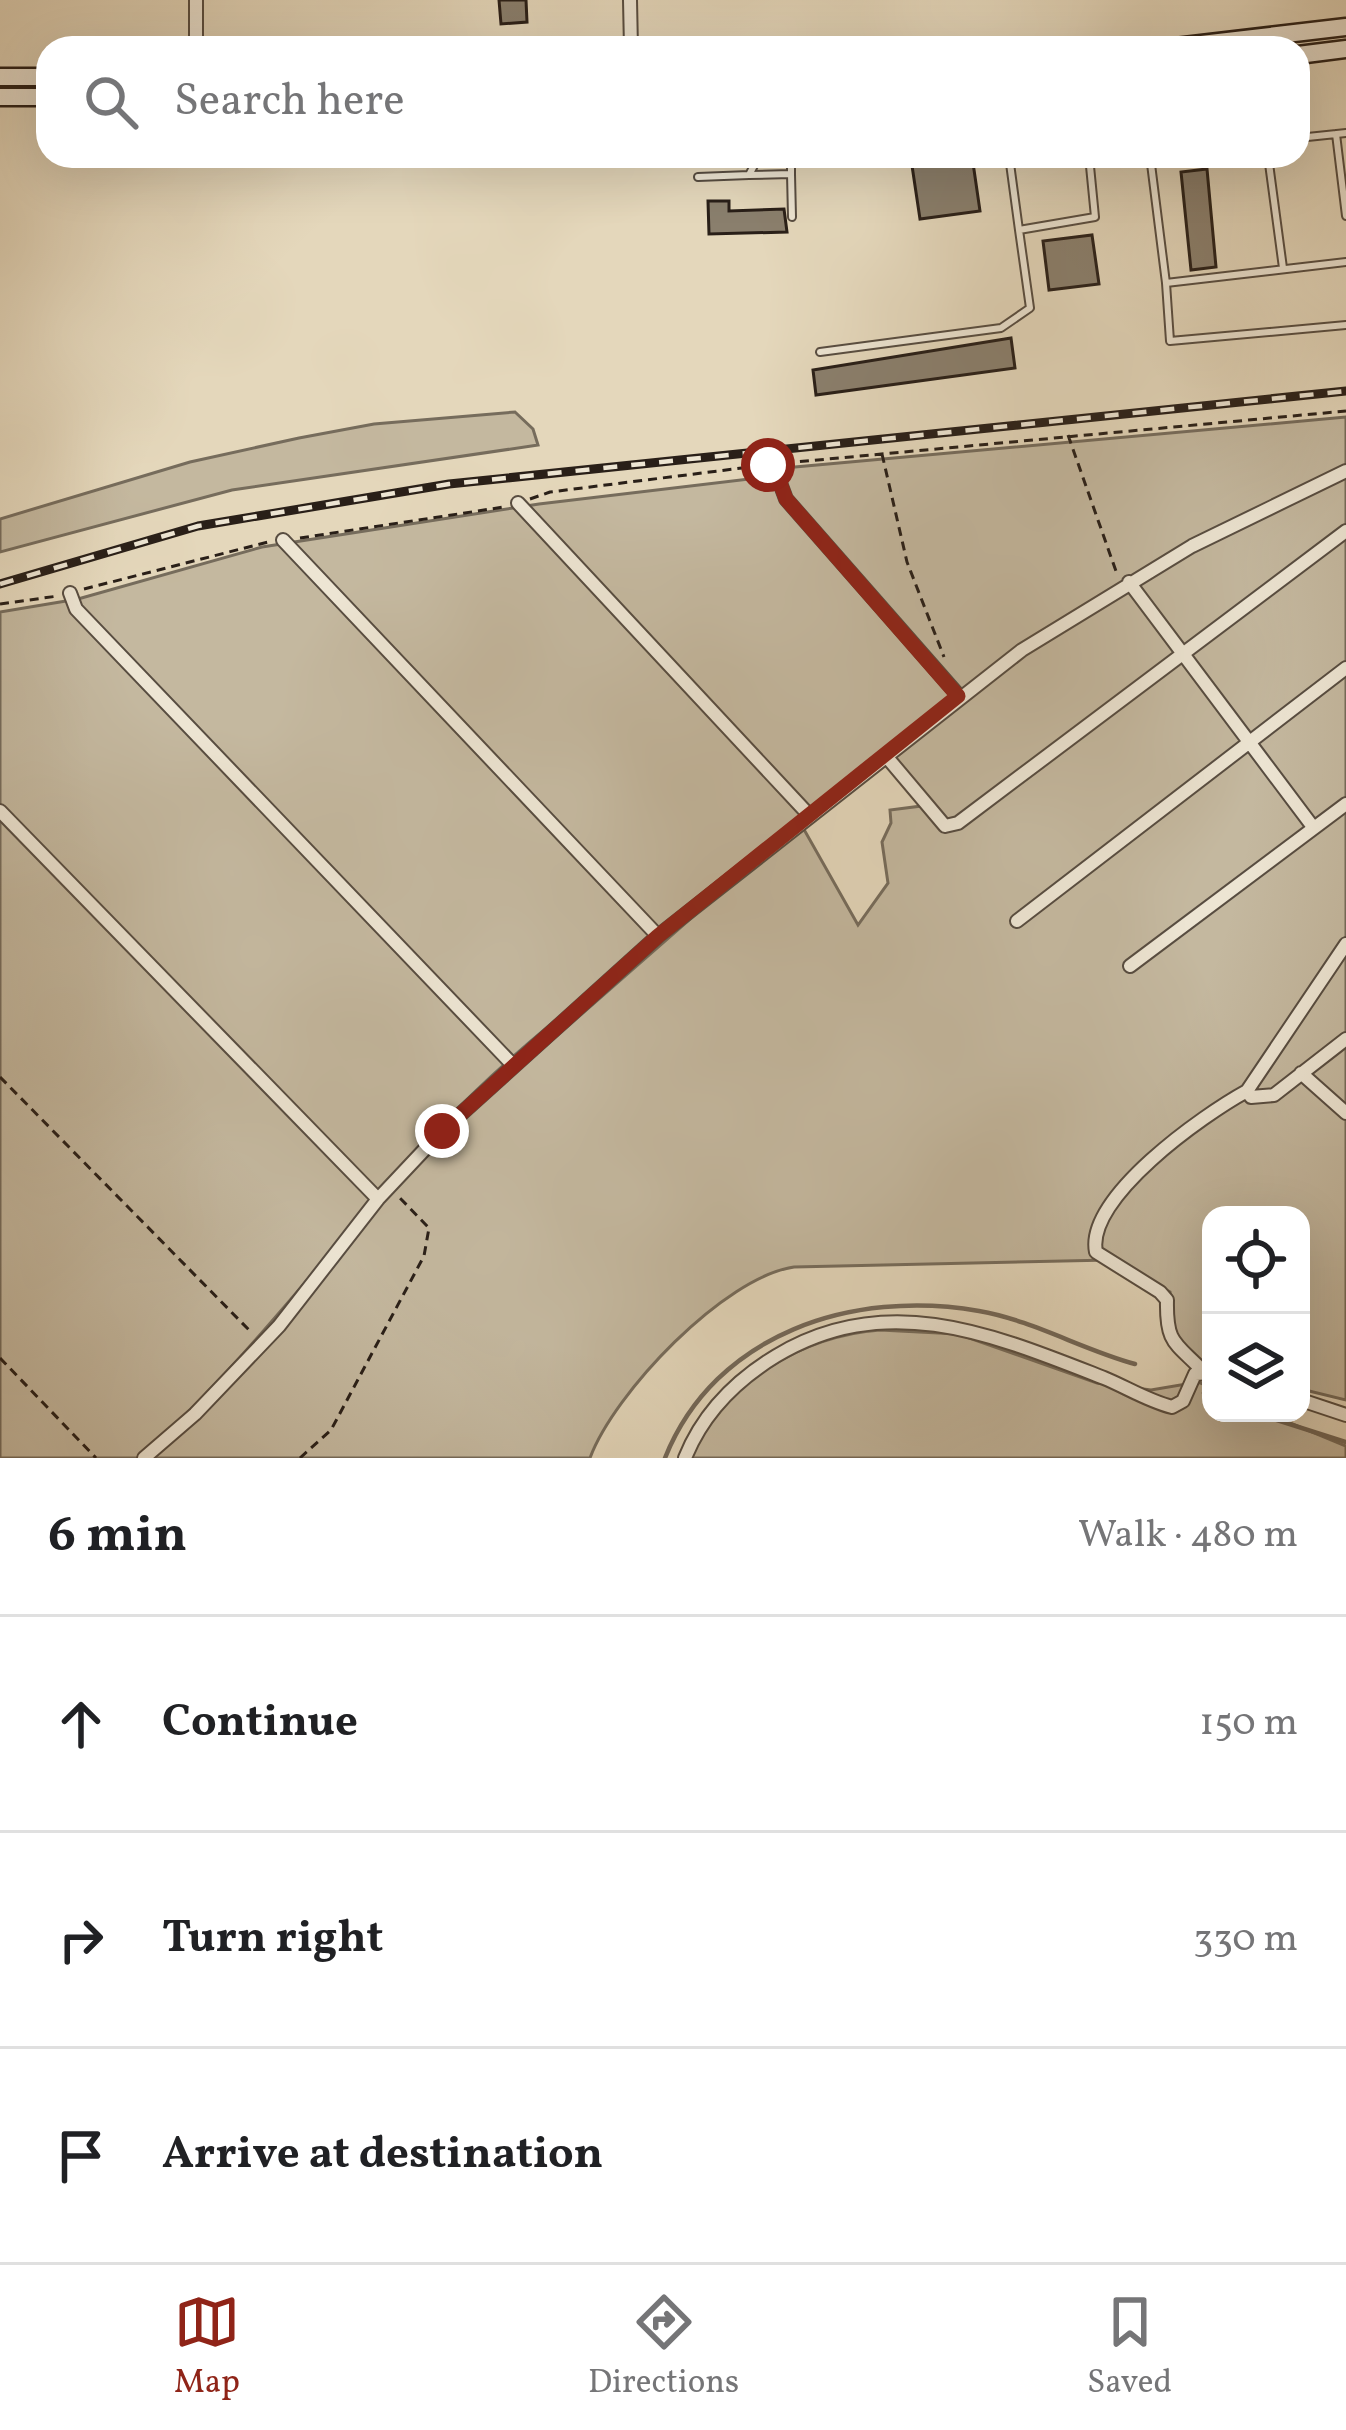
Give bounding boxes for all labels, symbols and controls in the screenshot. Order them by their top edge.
search box [36,36,1310,168]
icon: search [78,69,144,135]
text: Search here [174,71,405,134]
route start [741,438,795,492]
route end [415,1104,469,1158]
map controls [1202,1206,1310,1422]
button: locate [1202,1206,1310,1314]
button: layers [1202,1314,1310,1422]
text: 6 min [48,1501,187,1572]
text: Walk · 480 m [1078,1509,1298,1563]
icon: ahead [48,1691,114,1757]
text: Continue [162,1692,358,1755]
text: 150 m [1199,1697,1298,1751]
icon: right [48,1907,114,1973]
text: Turn right [162,1908,383,1971]
text: 330 m [1193,1913,1298,1967]
icon: arrive [48,2123,114,2189]
text: Arrive at destination [162,2124,603,2187]
tab: Map [174,2289,240,2407]
tab: Directions [588,2289,739,2407]
tab: Saved [1087,2289,1172,2407]

